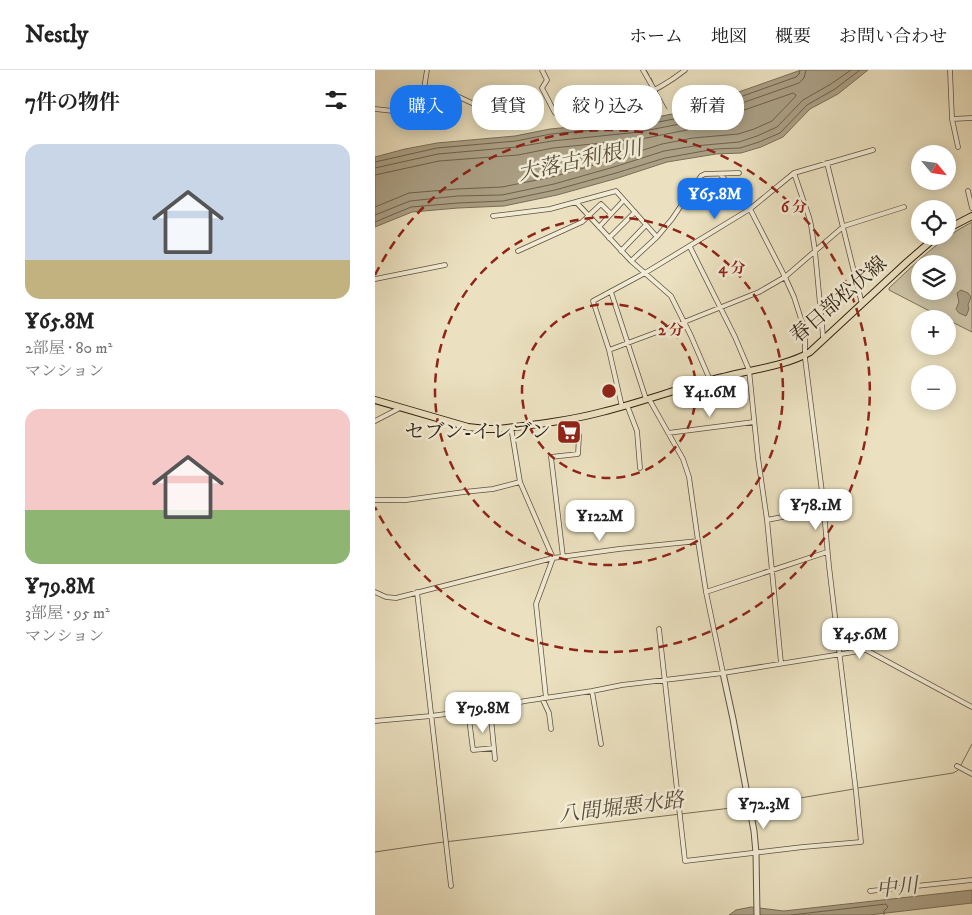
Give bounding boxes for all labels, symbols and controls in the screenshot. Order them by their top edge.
text: Nestly [25,20,88,50]
text: ホーム [629,26,683,48]
text: 地図 [711,26,747,48]
text: 概要 [775,26,811,48]
text: お問い合わせ [839,26,947,48]
chip: 購入 [390,85,462,130]
chip: 賃貸 [472,85,544,130]
chip: 絞り込み [554,85,662,130]
chip: 新着 [672,85,744,130]
icon: filters [322,86,350,114]
text: 7件の物件 [25,90,120,116]
water label: 大落古利根川 [516,135,646,187]
north arrow [911,145,956,190]
map controls [911,145,956,410]
icon: home [143,177,233,267]
pin: ¥65.8M [674,178,756,220]
text: ¥65.8M [689,184,741,204]
text: 6 分 [781,198,807,217]
button: locate [911,200,956,245]
street label: 春日部松伏線 [786,251,892,349]
button: layers [911,255,956,300]
text: 4 分 [718,259,745,278]
text: ¥65.8M [25,309,95,335]
button: + [911,310,956,355]
text: 2 分 [658,321,684,340]
text: 2部屋 · 80 m² [25,338,112,358]
text: マンション [25,361,104,381]
button: − [911,365,956,410]
pin: ¥41.6M [669,376,751,418]
centre of rings [600,382,618,400]
text: ¥41.6M [684,382,736,402]
supermarket icon: セブン-イレブン [556,419,582,445]
place label: セブン-イレブン [404,420,551,445]
icon: home [143,442,233,532]
pin: ¥78.1M [775,488,857,531]
text: ¥78.1M [790,495,842,515]
pin: ¥122M [565,500,635,542]
text: ¥122M [577,506,623,526]
text: ¥79.8M [25,574,95,600]
text: 3部屋 · 95 m² [25,603,110,623]
pin: ¥45.6M [819,618,901,660]
text: ¥45.6M [833,624,887,644]
text: マンション [25,626,104,646]
pin: ¥79.8M [442,692,524,734]
text: ¥79.8M [456,698,510,718]
water label: 八間堀悪水路 [557,787,687,829]
pin: ¥72.3M [723,788,805,830]
text: ¥72.3M [738,794,790,814]
water label: 中川 [875,873,921,903]

